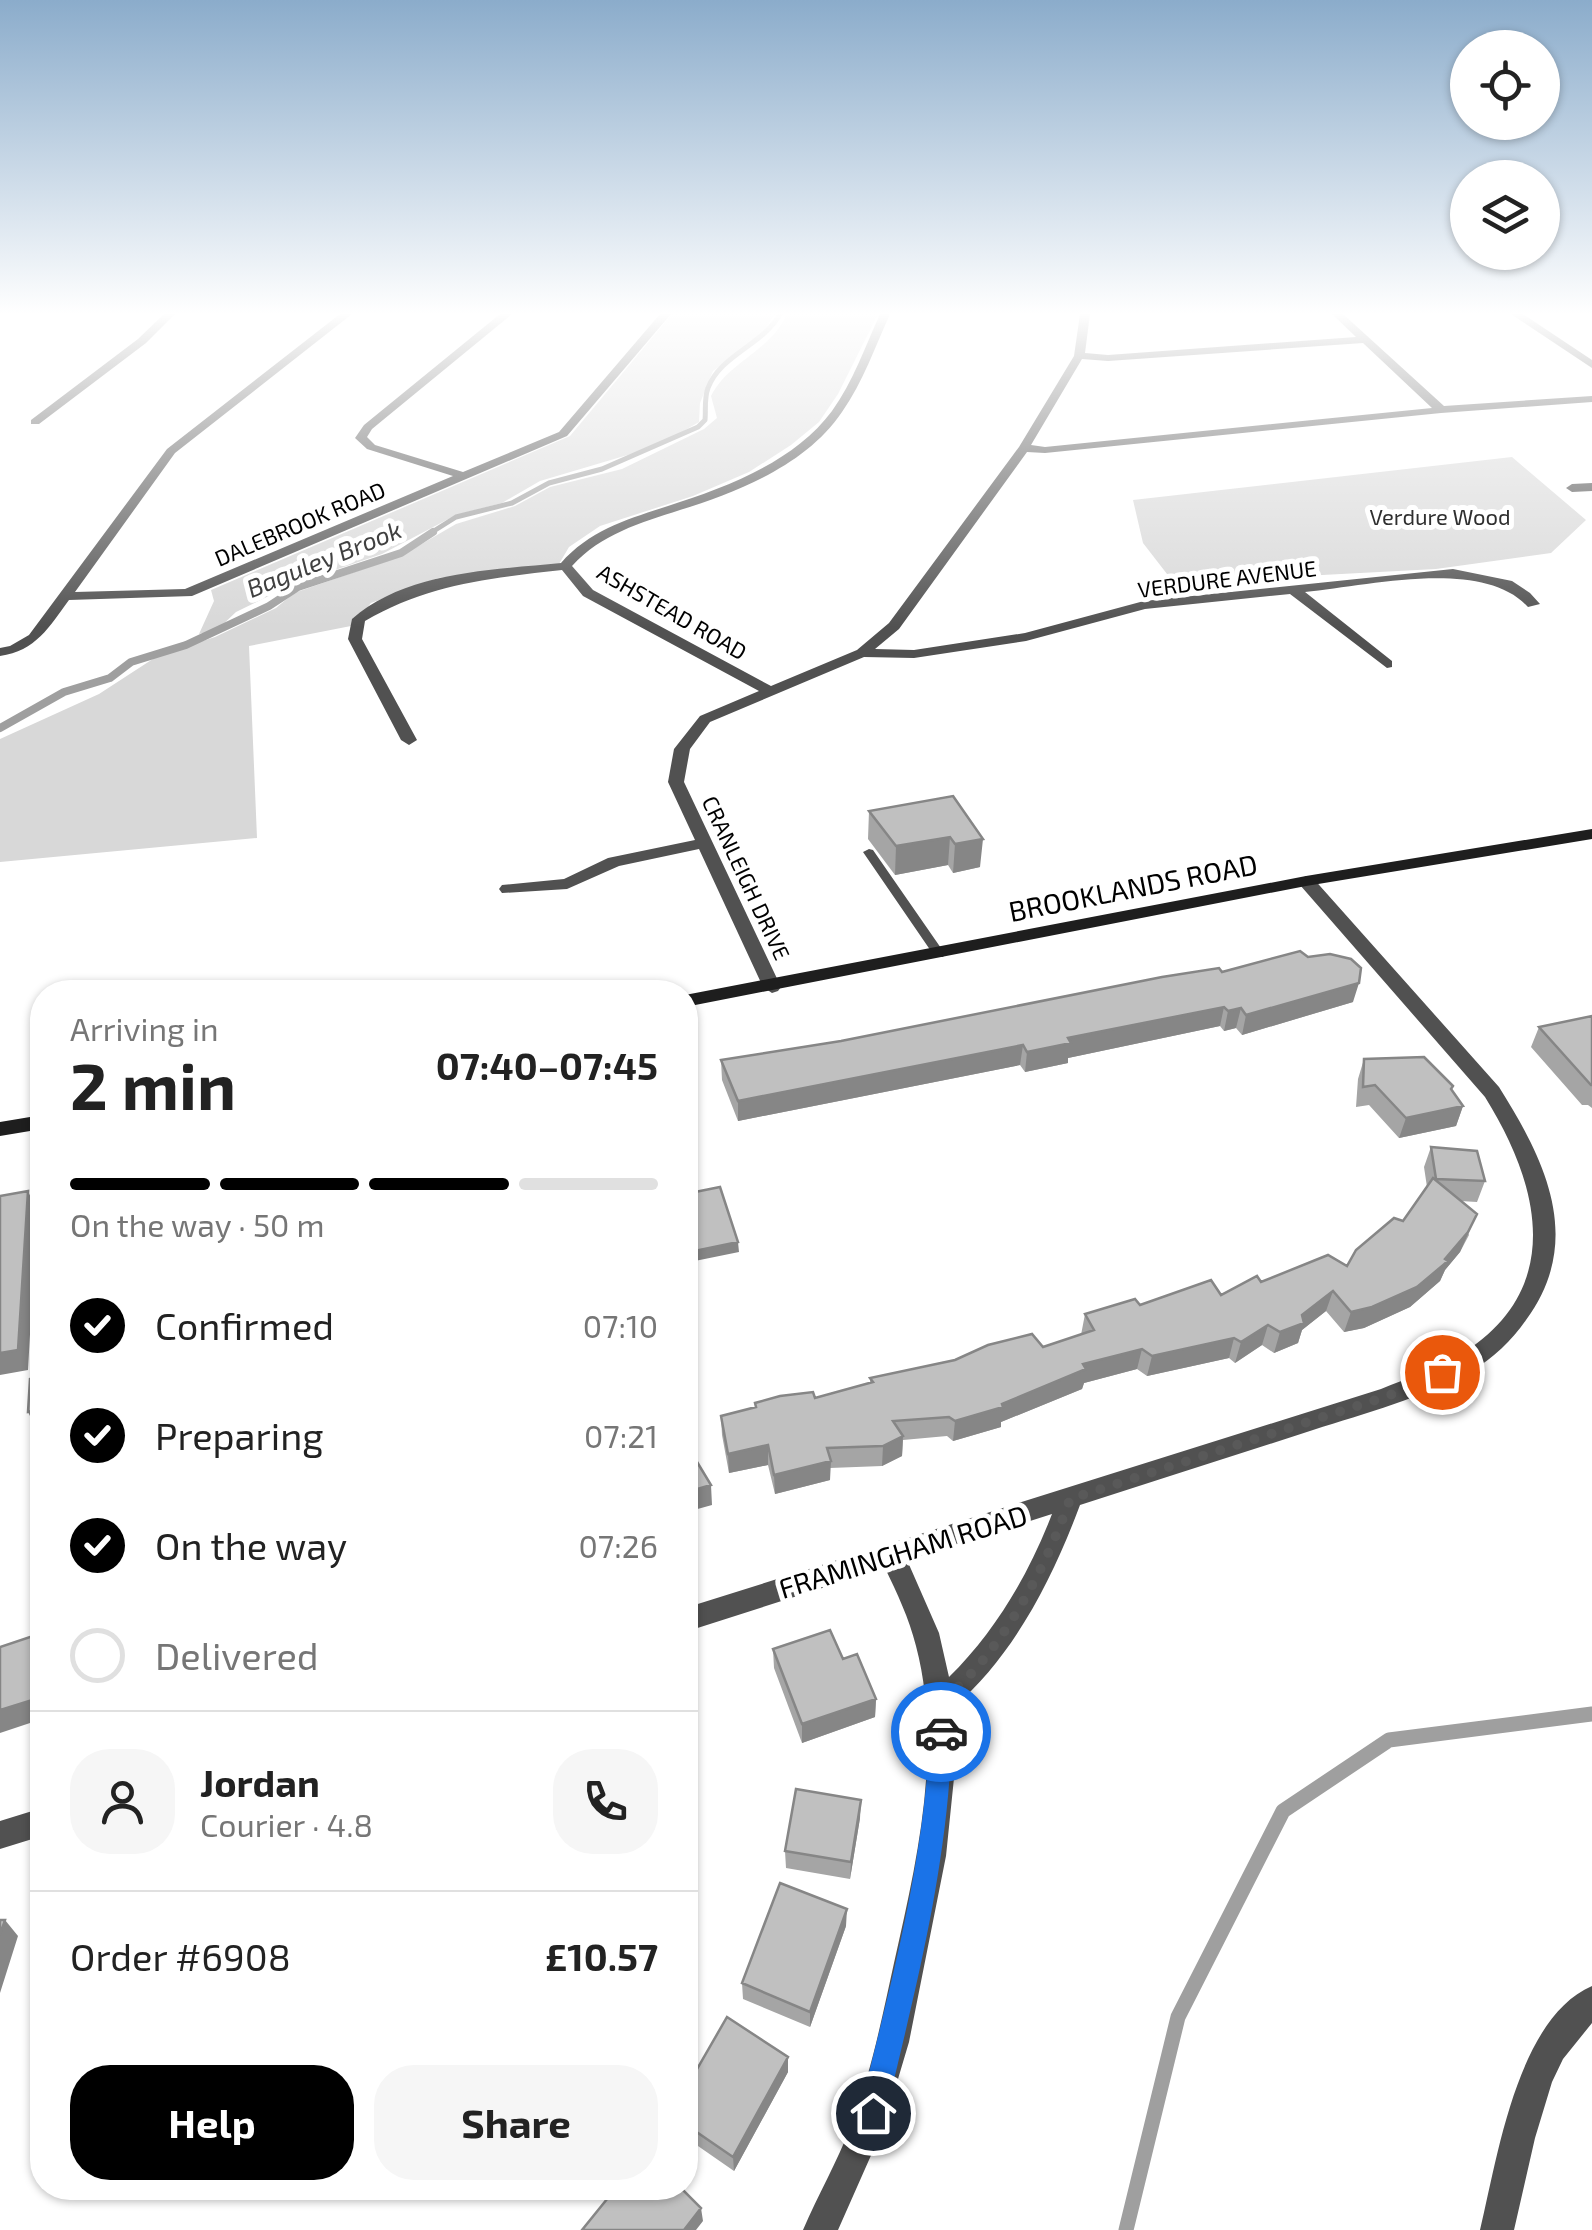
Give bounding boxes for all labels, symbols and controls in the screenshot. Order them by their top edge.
map controls [1450,30,1560,270]
button: locate [1450,30,1560,140]
button: layers [1450,160,1560,270]
street label: DALEBROOK ROAD [210,475,389,571]
park label: Verdure Wood [1369,503,1511,529]
water label: Baguley Brook [242,513,406,604]
street label: VERDURE AVENUE [1136,554,1318,602]
street label: ASHSTEAD ROAD [593,558,752,664]
street label: CRANLEIGH DRIVE [698,791,796,964]
street label: BROOKLANDS ROAD [1006,846,1260,928]
text: Arriving in [70,1009,219,1047]
text: 07:40–07:45 [436,1042,658,1088]
text: 2 min [70,1045,236,1123]
text: On the way · 50 m [70,1205,325,1243]
icon: check [70,1298,125,1353]
text: Confirmed [155,1302,334,1348]
text: 07:10 [583,1306,658,1344]
pin [1400,1330,1485,1415]
icon: bag [1415,1345,1470,1400]
icon: check [70,1408,125,1463]
text: Preparing [155,1412,323,1458]
text: 07:21 [584,1416,658,1454]
street label: FRAMINGHAM ROAD [774,1497,1031,1605]
icon: check [70,1518,125,1573]
text: On the way [155,1522,347,1568]
text: 07:26 [578,1526,658,1564]
text: Delivered [155,1632,319,1678]
courier [891,1682,991,1782]
icon: car [914,1705,969,1760]
button: person [70,1749,175,1854]
button: phone [553,1749,658,1854]
text: Jordan [200,1759,320,1805]
text: Courier · 4.8 [200,1805,373,1843]
text: Order #6908 [70,1933,291,1979]
text: £10.57 [545,1933,658,1979]
button: Help [70,2065,354,2180]
button: Share [374,2065,658,2180]
pin [831,2071,916,2156]
icon: home [846,2086,901,2141]

